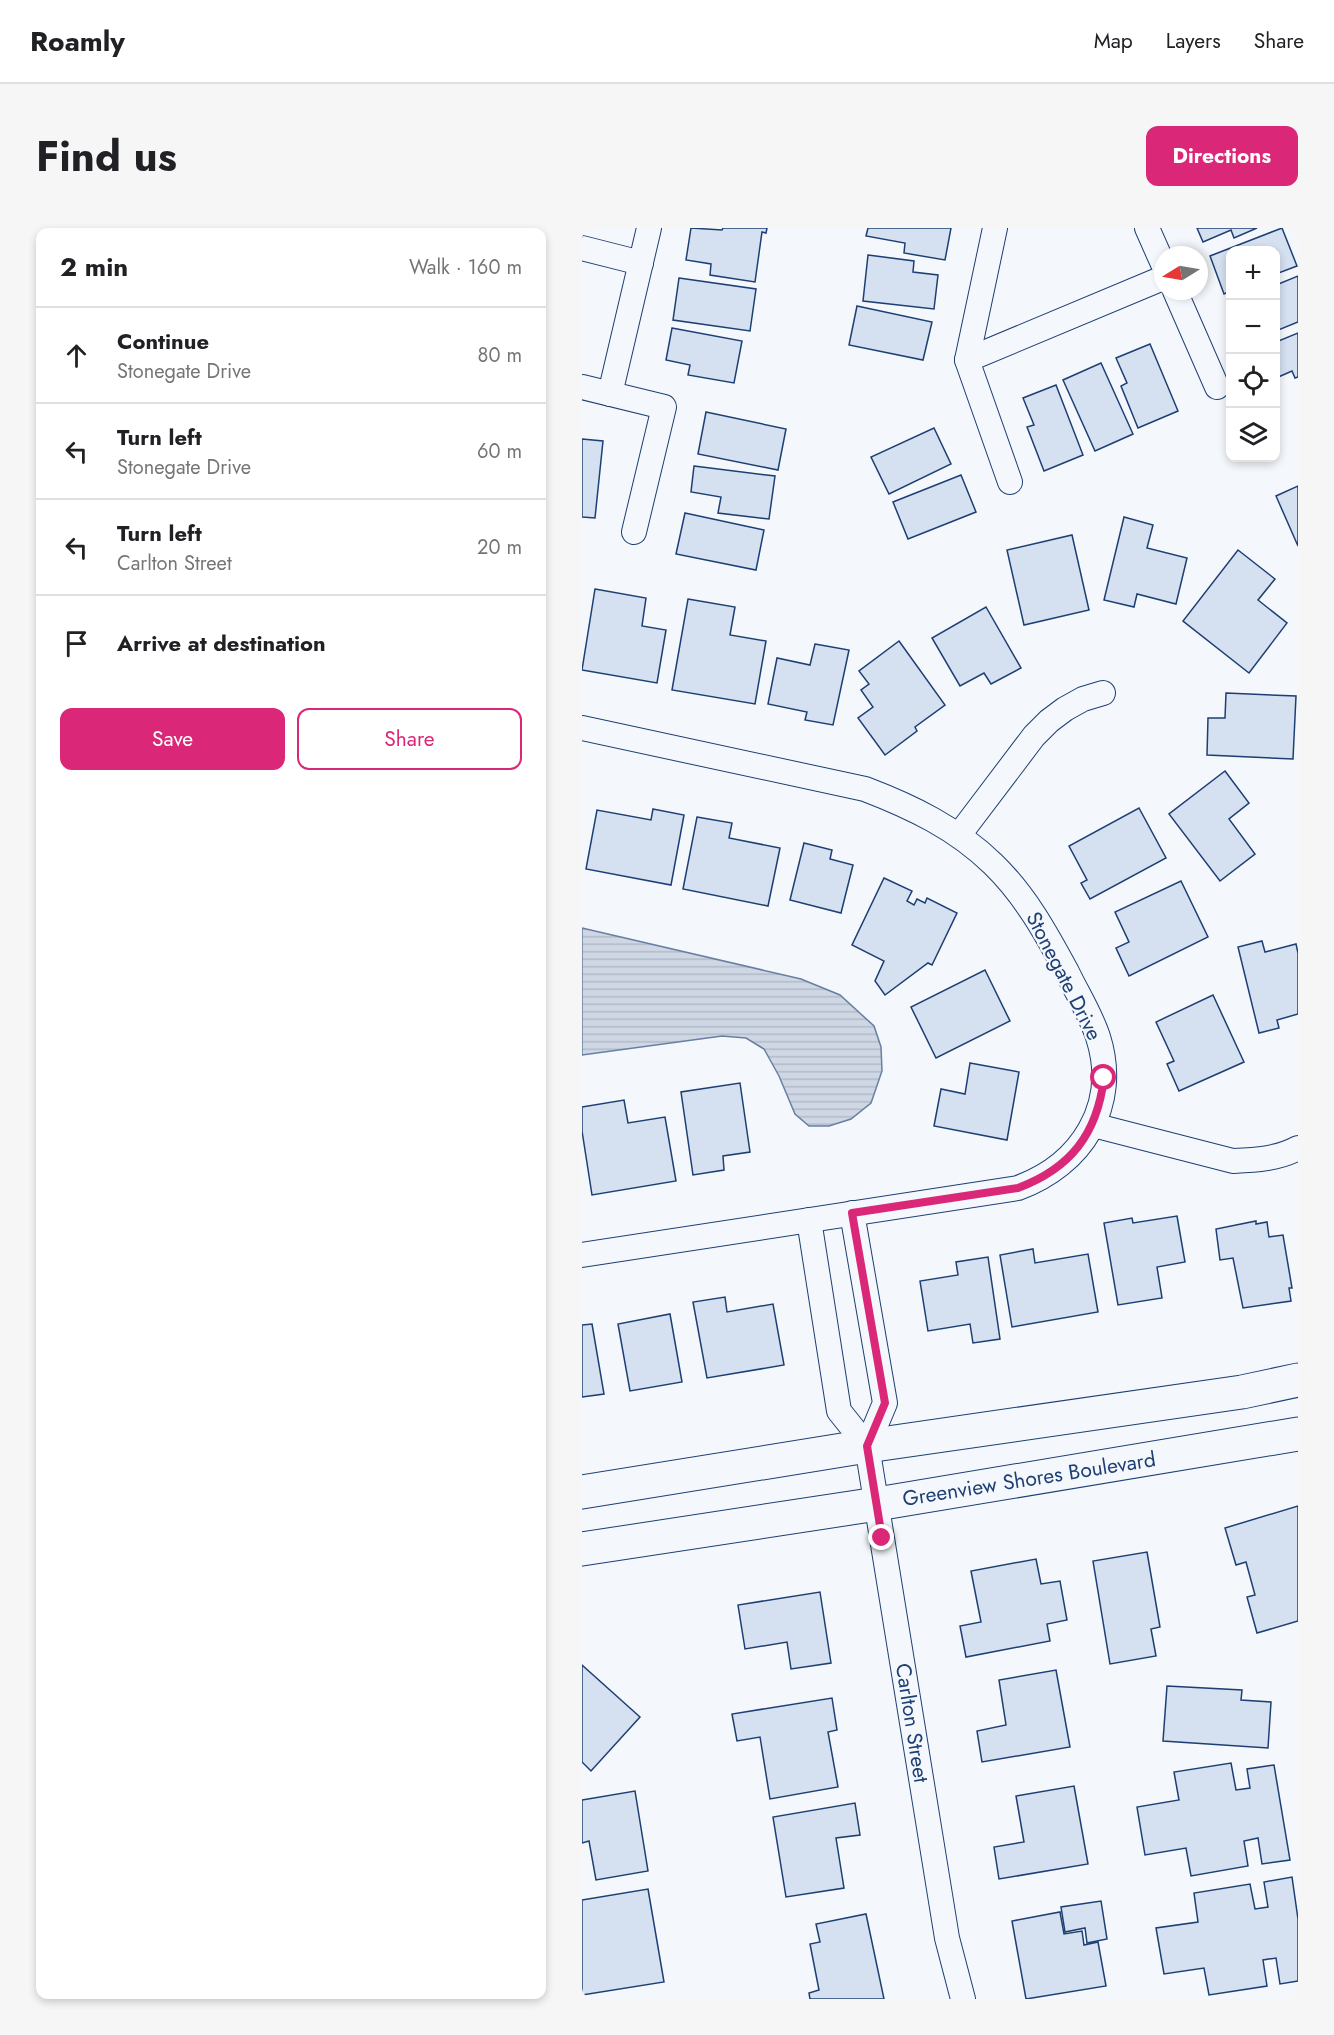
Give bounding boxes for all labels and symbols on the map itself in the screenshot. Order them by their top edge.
north arrow [1154,246,1208,300]
street label: Stonegate Drive [1019,906,1109,1046]
route start [1090,1064,1116,1090]
street label: Greenview Shores Boulevard [900,1444,1158,1514]
route end [868,1524,894,1550]
street label: Carlton Street [888,1661,936,1785]

